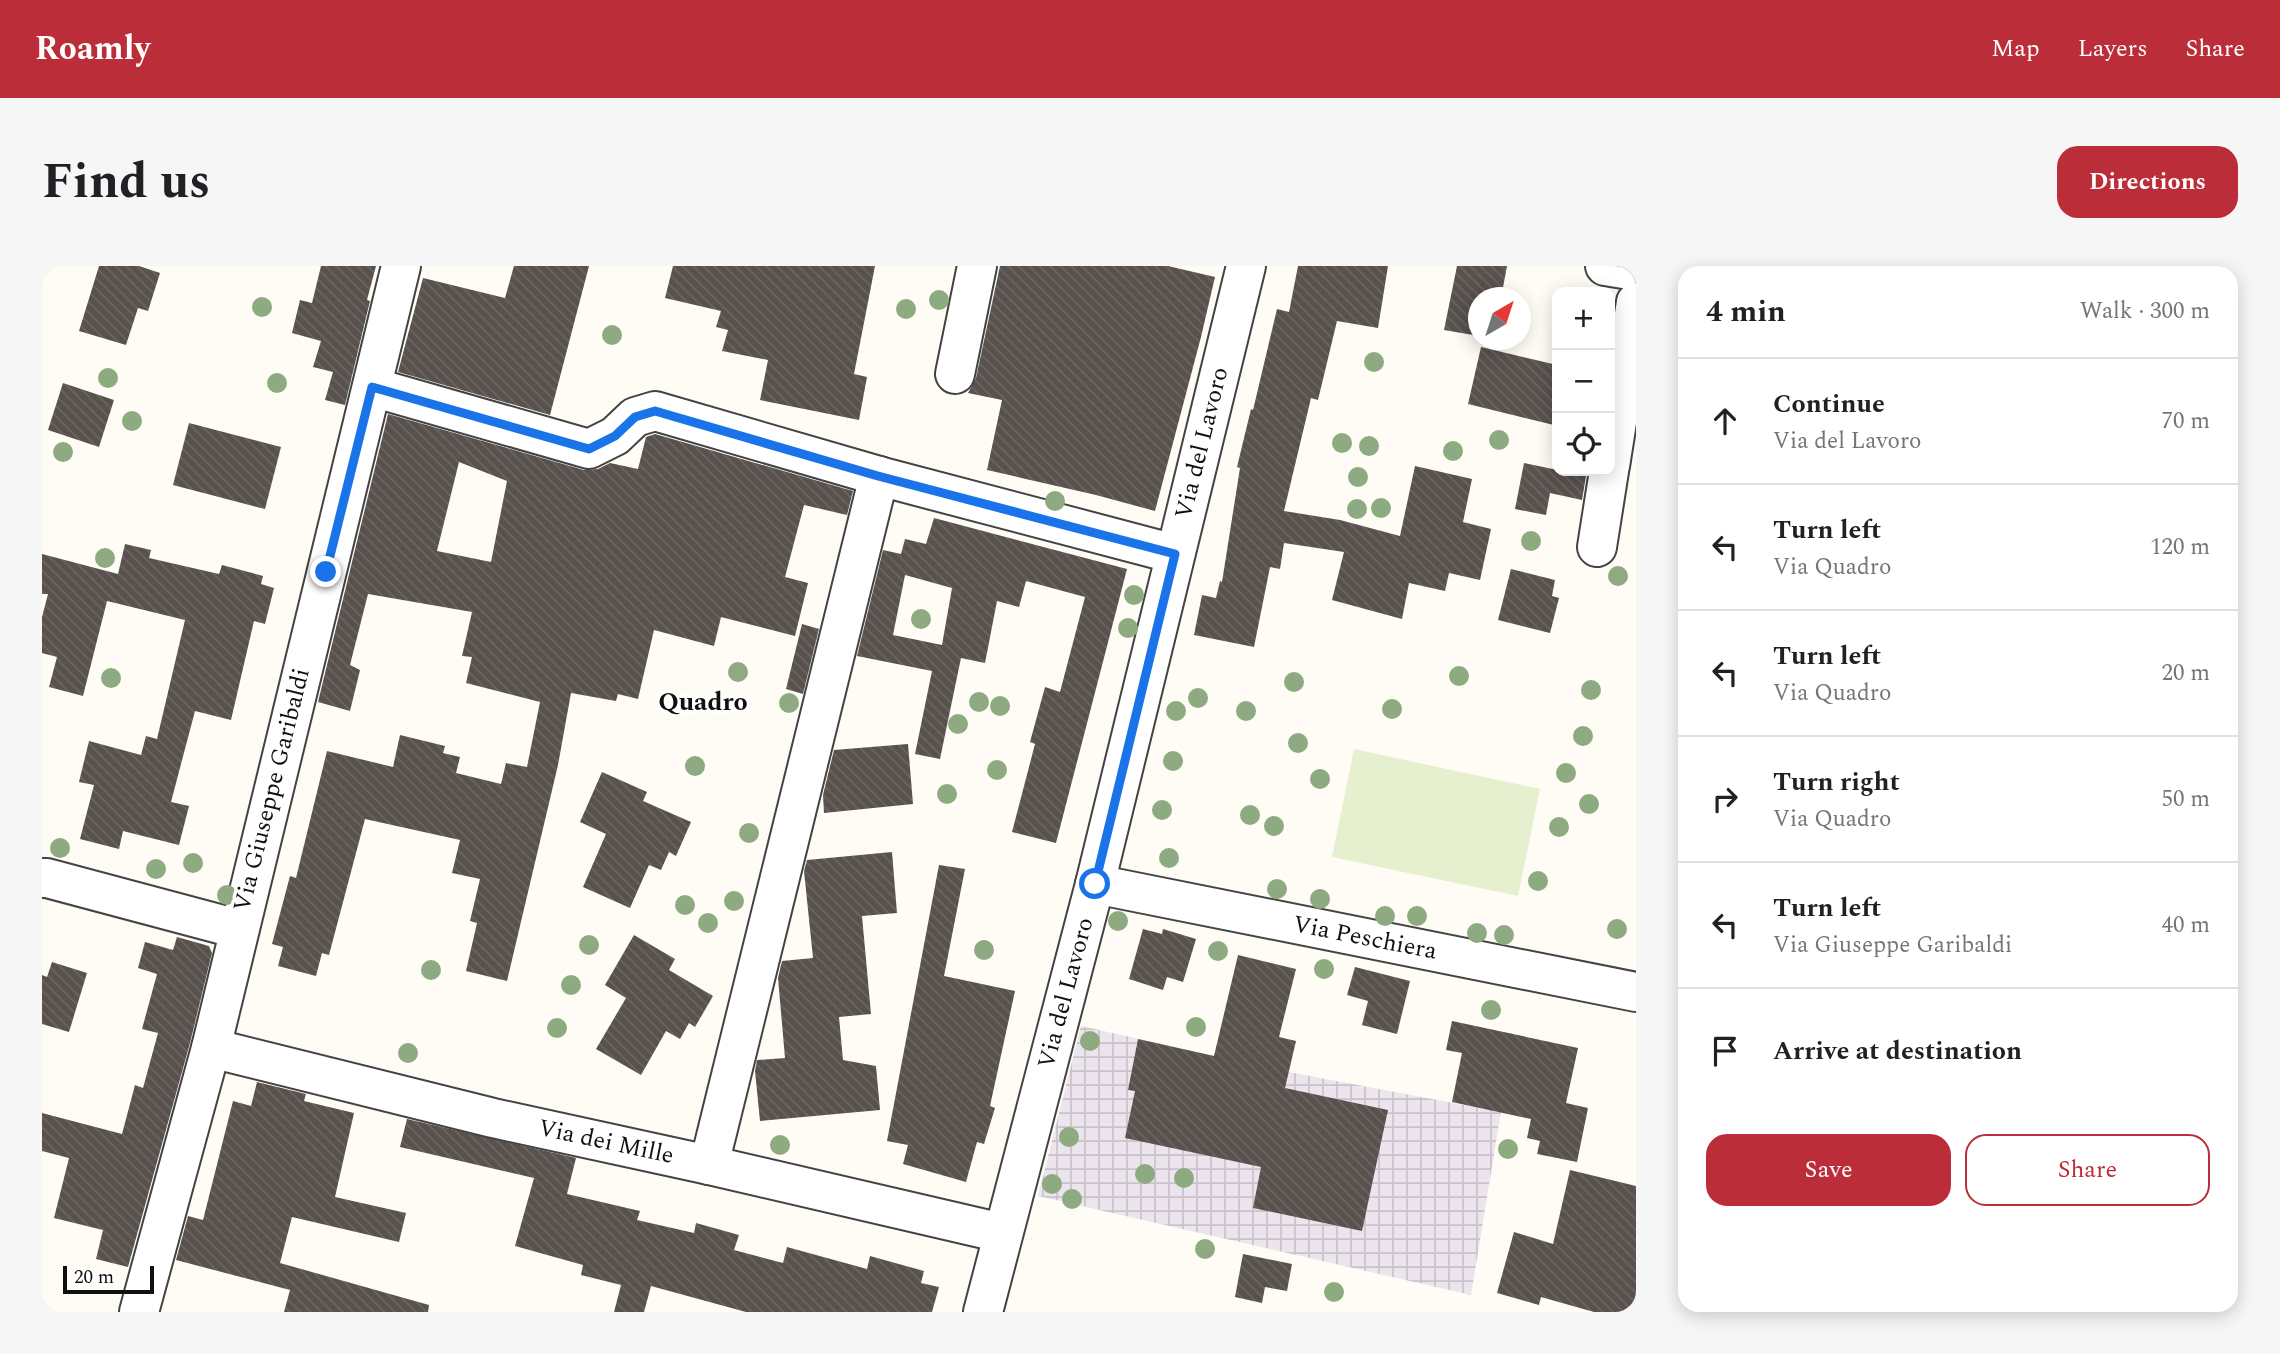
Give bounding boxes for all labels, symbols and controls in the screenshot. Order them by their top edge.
text: Roamly [35,24,150,74]
text: Map [1991,31,2040,67]
text: Layers [2078,31,2148,67]
text: Share [2186,31,2245,67]
text: Find us [42,145,210,220]
button: Directions [2057,146,2238,218]
north arrow [1468,287,1531,350]
map controls [1552,287,1615,476]
button: + [1552,287,1615,350]
text: 4 min [1706,289,1786,335]
text: Walk · 300 m [2080,294,2210,329]
button: − [1552,350,1615,413]
street label: Via del Lavoro [1166,363,1238,523]
text: Continue [1773,384,1885,424]
icon: ahead [1706,402,1744,440]
text: 70 m [2161,404,2210,439]
button: locate [1552,413,1615,476]
text: Via del Lavoro [1773,424,1922,459]
text: Turn left [1773,510,1881,550]
icon: left [1706,528,1744,566]
text: 120 m [2150,530,2210,565]
text: Via Quadro [1773,550,1891,585]
route end [310,556,341,587]
text: Turn left [1773,636,1881,676]
icon: left [1706,654,1744,692]
text: 20 m [2161,656,2210,691]
street label: Via Giuseppe Garibaldi [224,664,320,916]
text: Via Quadro [1773,676,1891,711]
district label: Quadro [658,682,748,722]
text: Turn right [1773,762,1900,802]
icon: right [1706,780,1744,818]
text: 50 m [2161,782,2210,817]
text: Via Quadro [1773,802,1891,837]
route start [1079,868,1110,899]
text: Turn left [1773,888,1881,928]
street label: Via Peschiera [1290,906,1440,970]
icon: left [1706,906,1744,944]
text: 40 m [2161,908,2210,943]
street label: Via del Lavoro [1029,913,1103,1073]
text: Via Giuseppe Garibaldi [1773,928,2012,963]
text: Arrive at destination [1773,1031,2022,1071]
icon: arrive [1706,1032,1744,1070]
street label: Via dei Mille [535,1110,677,1174]
button: Save [1706,1134,1951,1206]
button: Share [1965,1134,2210,1206]
scale bar [63,1263,154,1295]
text: 20 m [74,1263,114,1292]

